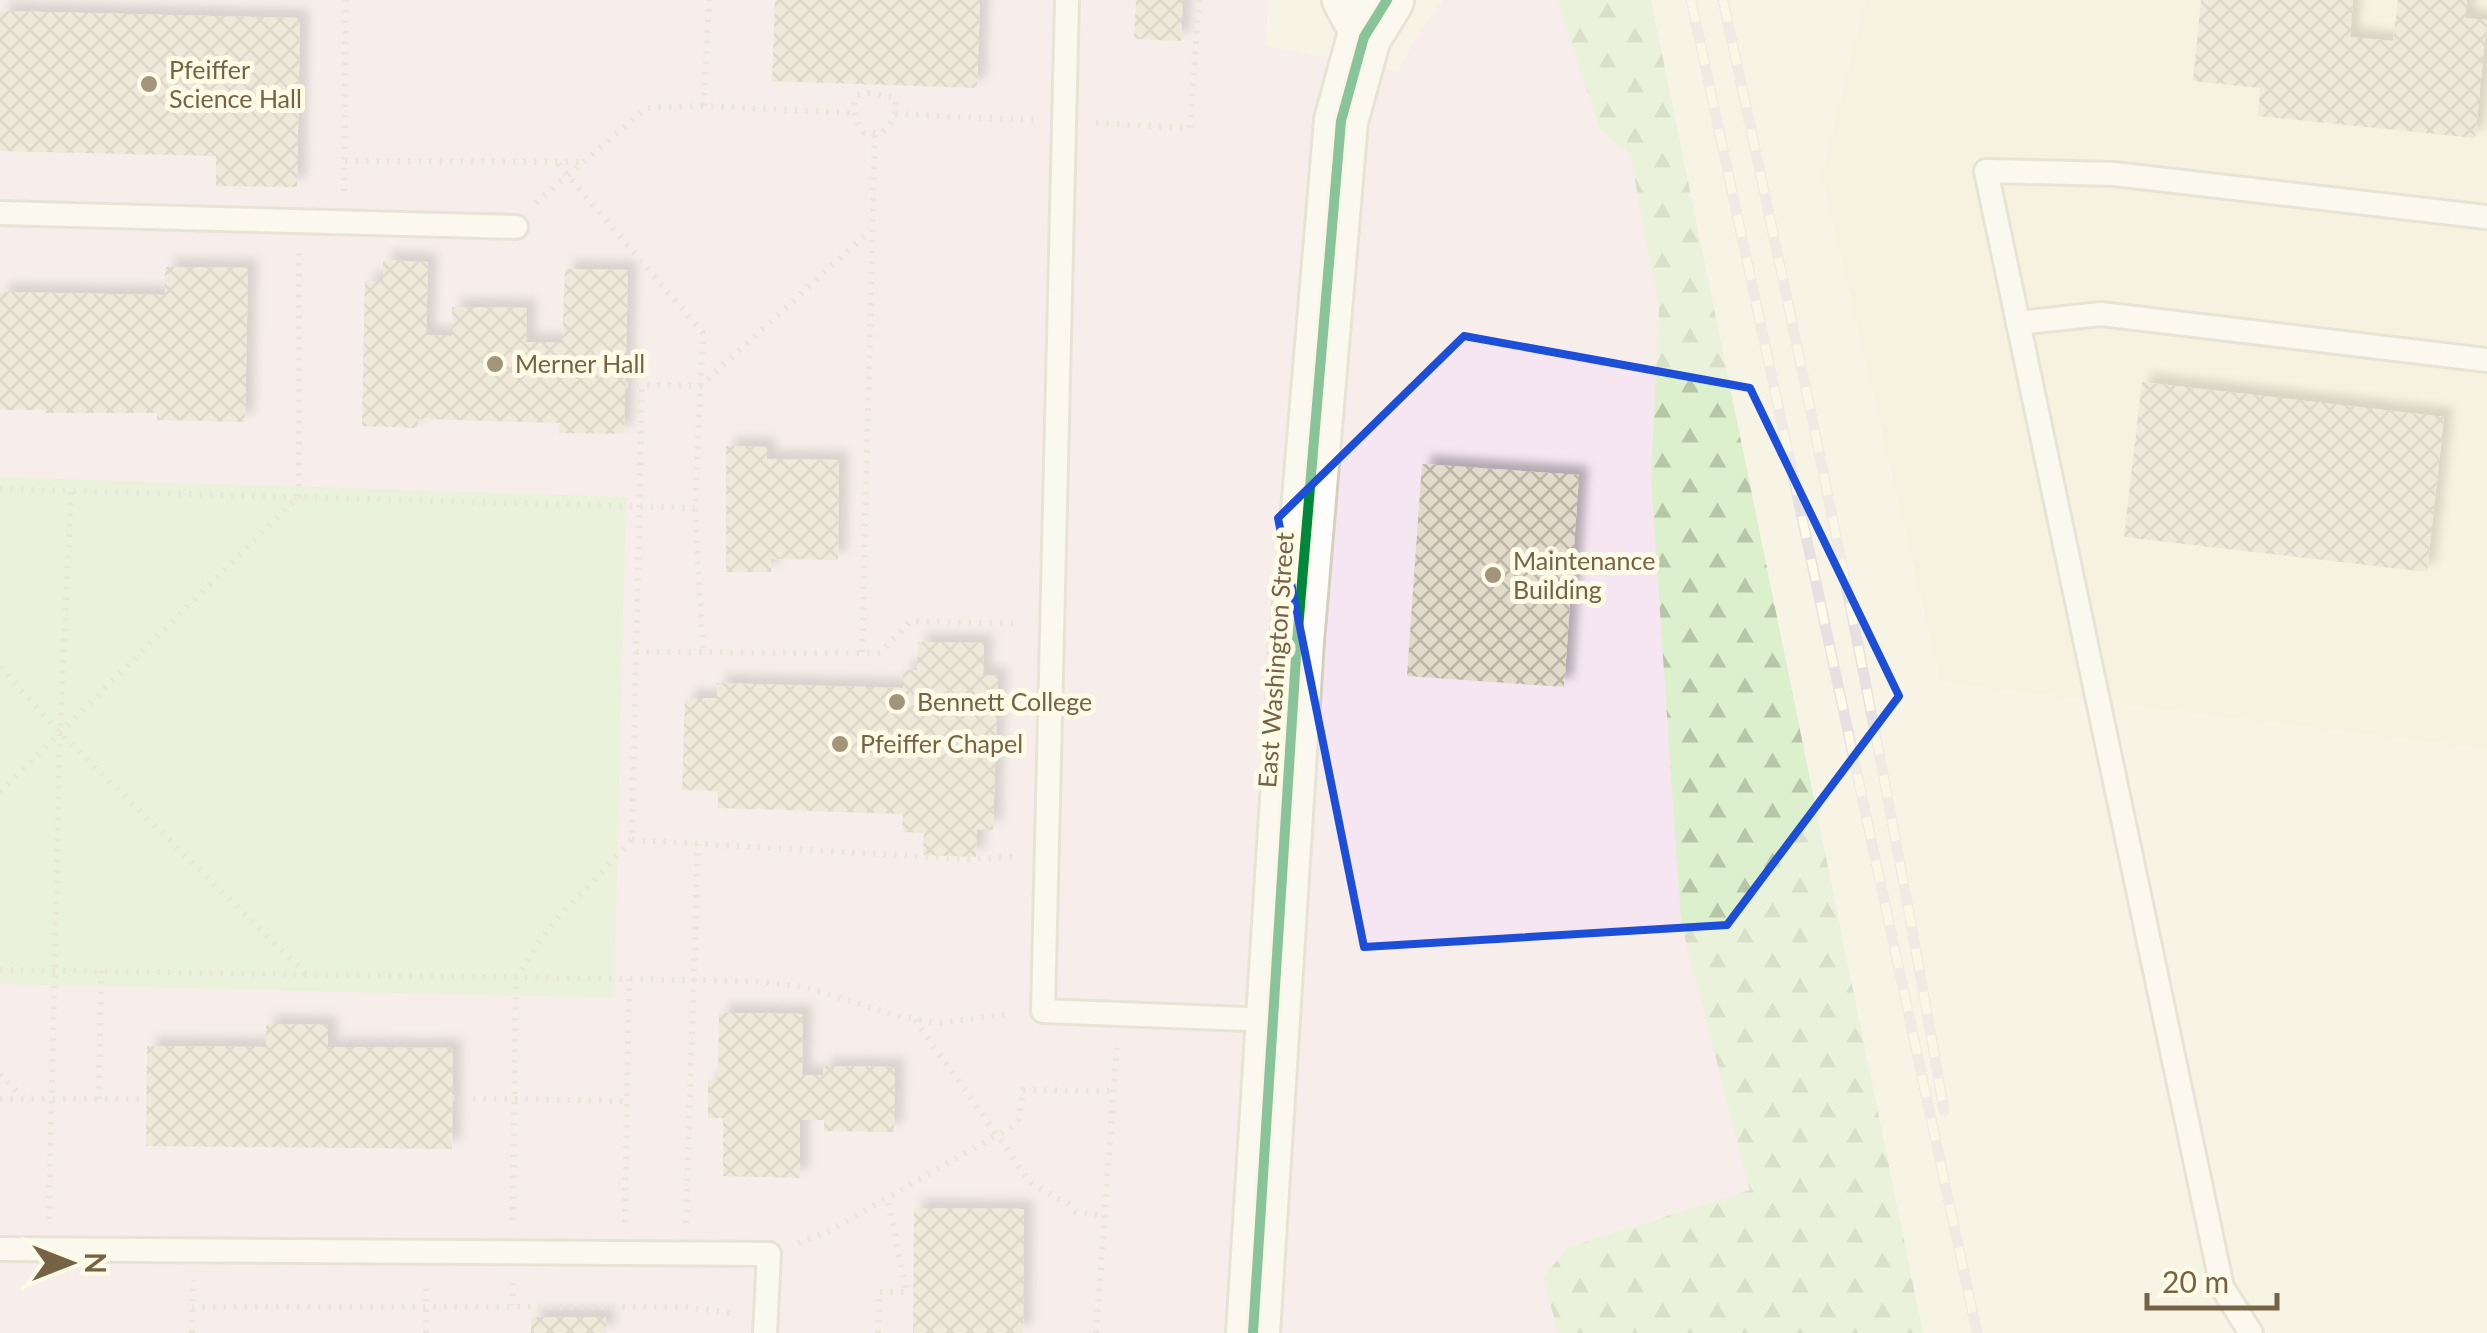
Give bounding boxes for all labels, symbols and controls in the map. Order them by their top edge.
place label: Pfeiffer Science Hall [169,54,302,113]
marker: Pfeiffer Science Hall [138,73,160,95]
place label: Merner Hall [515,348,645,378]
marker: Merner Hall [484,353,506,375]
street label: East Washington Street [1251,531,1299,789]
place label: Maintenance Building [1513,545,1655,604]
marker: Maintenance Building [1482,564,1504,586]
place label: Bennett College [917,686,1092,716]
marker: Bennett College [886,691,908,713]
place label: Pfeiffer Chapel [860,728,1023,758]
marker: Pfeiffer Chapel [829,733,851,755]
north arrow [20,1213,120,1313]
scale bar [2147,1248,2277,1310]
text: N [79,1252,113,1274]
text: 20 m [2162,1263,2229,1299]

